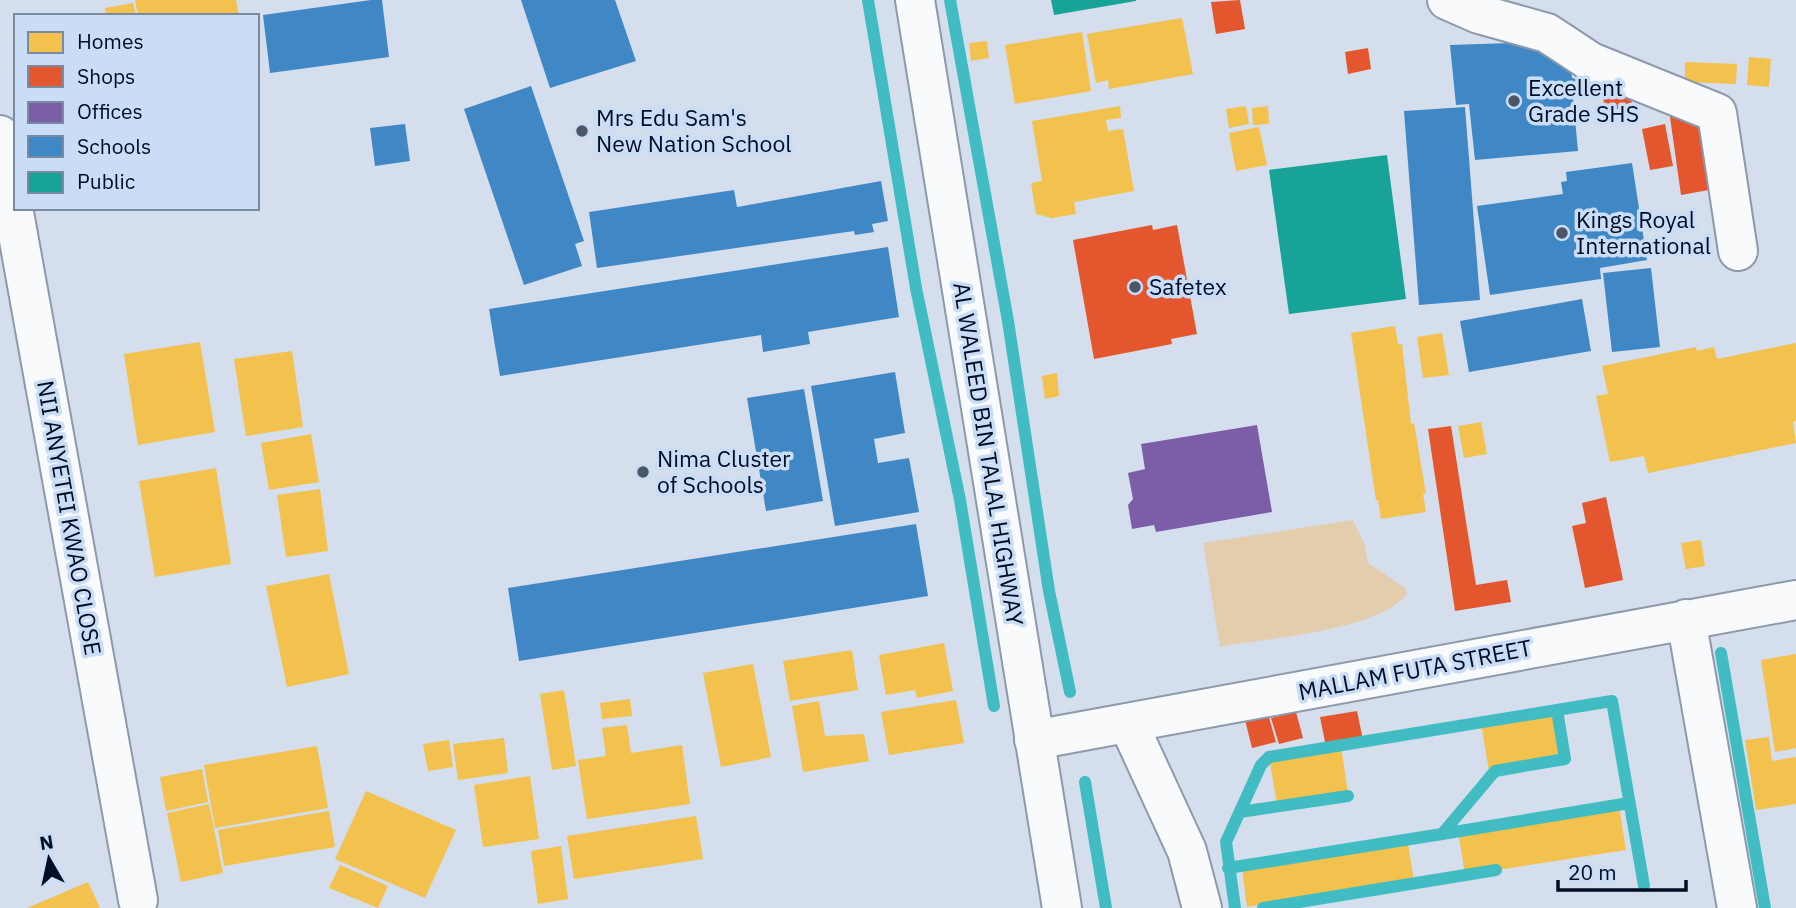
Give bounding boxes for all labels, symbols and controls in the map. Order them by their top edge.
legend [14,14,259,210]
text: Homes [77,27,144,55]
text: Shops [77,62,135,90]
place label: Excellent Grade SHS [1528,72,1639,128]
marker: Excellent Grade SHS [1506,93,1522,109]
text: Offices [77,97,143,125]
place label: Mrs Edu Sam's New Nation School [596,102,792,158]
marker: Mrs Edu Sam's New Nation School [574,123,590,139]
text: Schools [77,132,151,160]
text: Public [77,167,135,195]
place label: Kings Royal International [1576,204,1711,260]
marker: Kings Royal International [1554,225,1570,241]
place label: Safetex [1149,271,1227,301]
marker: Safetex [1127,279,1143,295]
street label: AL WALEED BIN TALAL HIGHWAY [947,280,1031,628]
street label: NII ANYETEI KWAO CLOSE [31,378,109,658]
place label: Nima Cluster of Schools [657,443,791,499]
marker: Nima Cluster of Schools [635,464,651,480]
street label: MALLAM FUTA STREET [1296,632,1534,706]
north arrow [14,824,84,894]
text: N [38,829,55,855]
scale bar [1558,848,1686,892]
text: 20 m [1568,858,1617,886]

